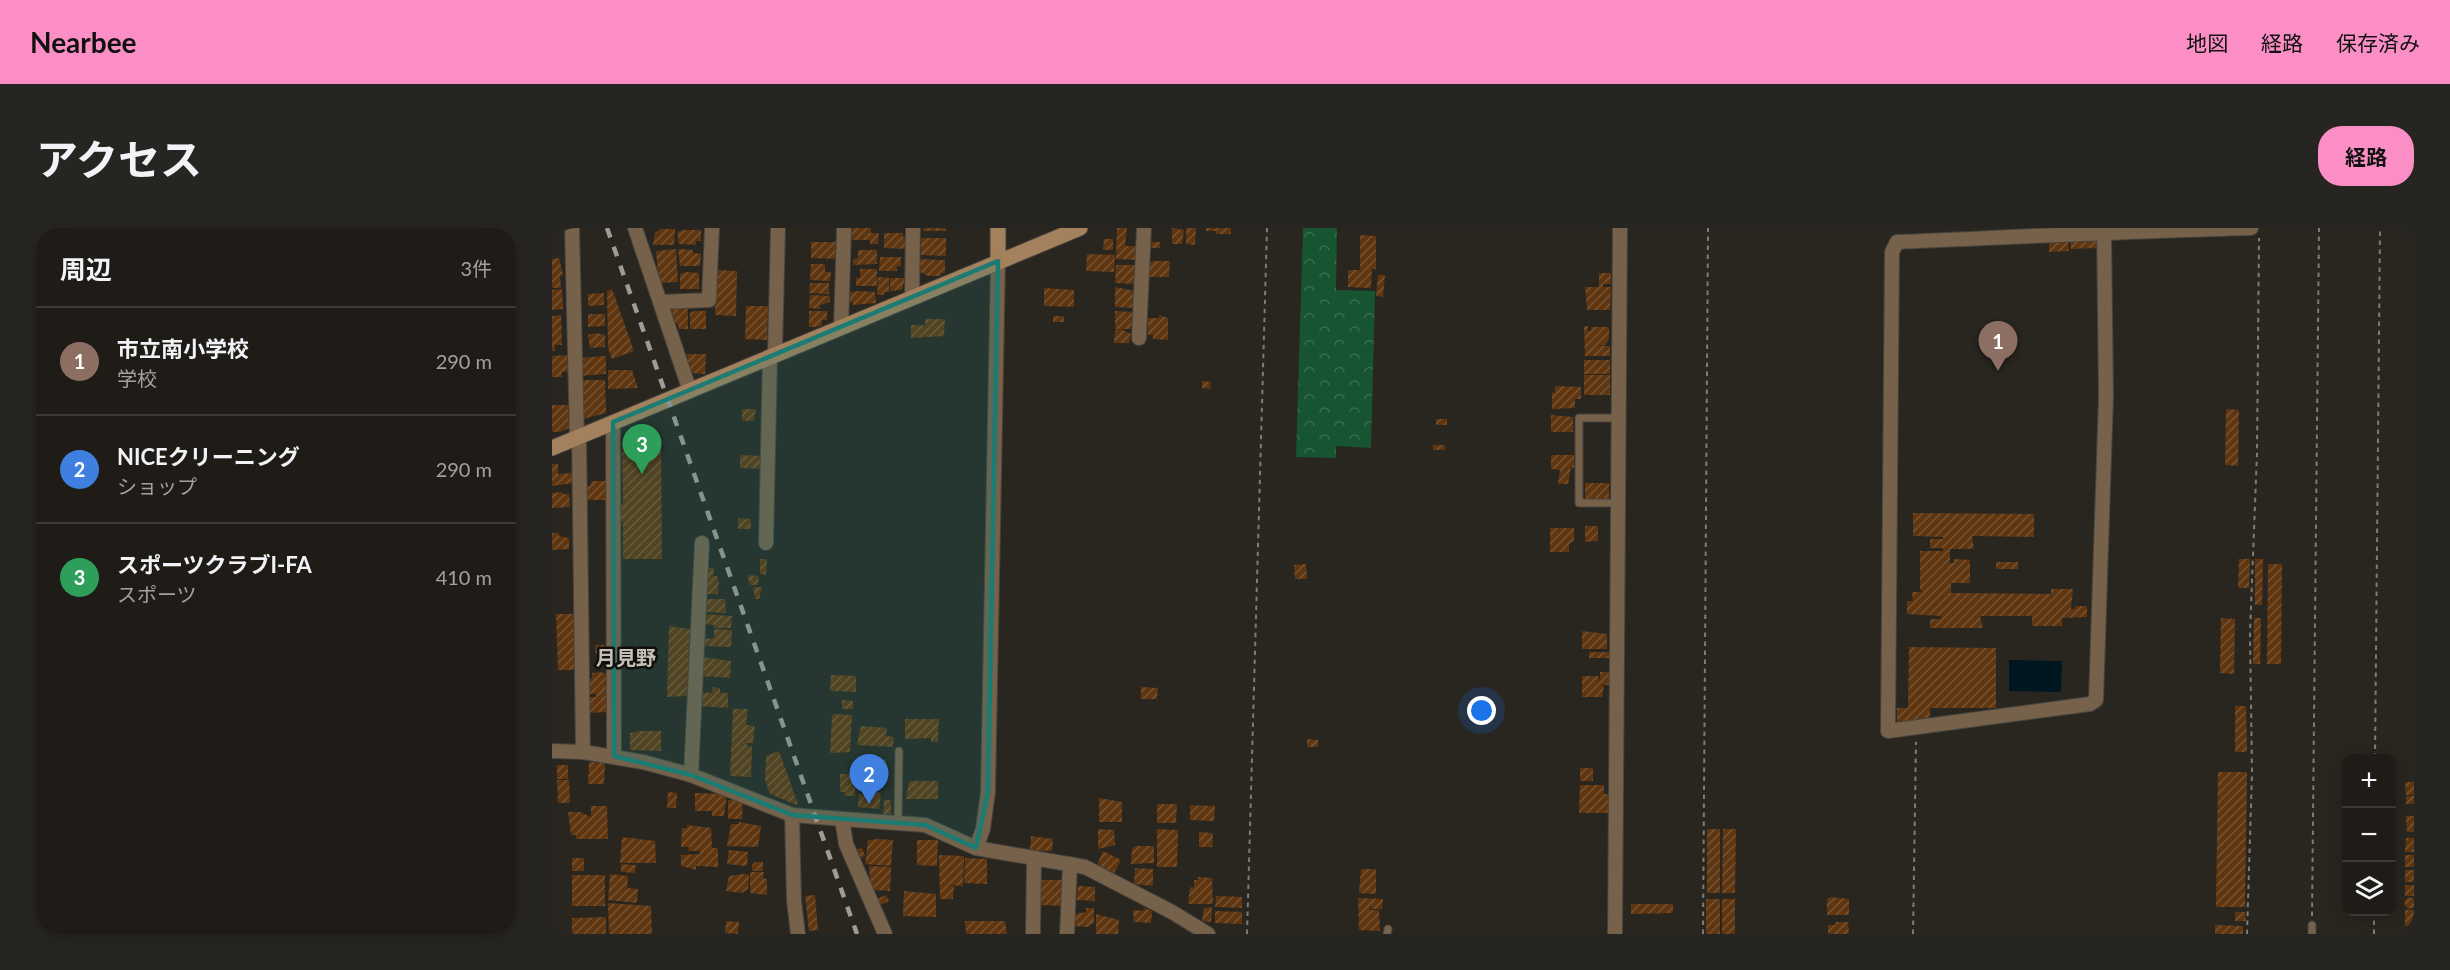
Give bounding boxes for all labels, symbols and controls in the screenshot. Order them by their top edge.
text: Nearbee [30,25,137,59]
text: 地図 [2186,30,2228,55]
text: 経路 [2261,30,2303,55]
text: 保存済み [2336,30,2420,55]
button: 経路 [2318,126,2414,186]
text: アクセス [36,134,202,184]
text: 周辺 [60,253,112,285]
text: 3件 [460,256,492,280]
pin: 1 [1978,322,2018,371]
text: 市立南小学校 [117,335,249,362]
text: 1 [74,349,85,373]
text: 290 m [436,349,492,373]
text: 学校 [117,366,157,390]
pin: 3 [622,424,662,474]
text: NICEクリーニング [117,443,300,470]
text: 2 [74,457,85,481]
text: 290 m [436,457,492,481]
text: ショップ [117,474,197,498]
text: スポーツクラブI-FA [117,551,312,578]
text: 3 [74,565,85,589]
text: 410 m [436,565,492,589]
text: スポーツ [117,582,197,606]
district label: 月見野 [596,645,656,669]
your location [1467,696,1496,725]
pin: 2 [850,754,888,804]
map controls [2342,754,2396,916]
button: + [2342,754,2396,808]
button: − [2342,808,2396,862]
button: layers [2342,862,2396,916]

